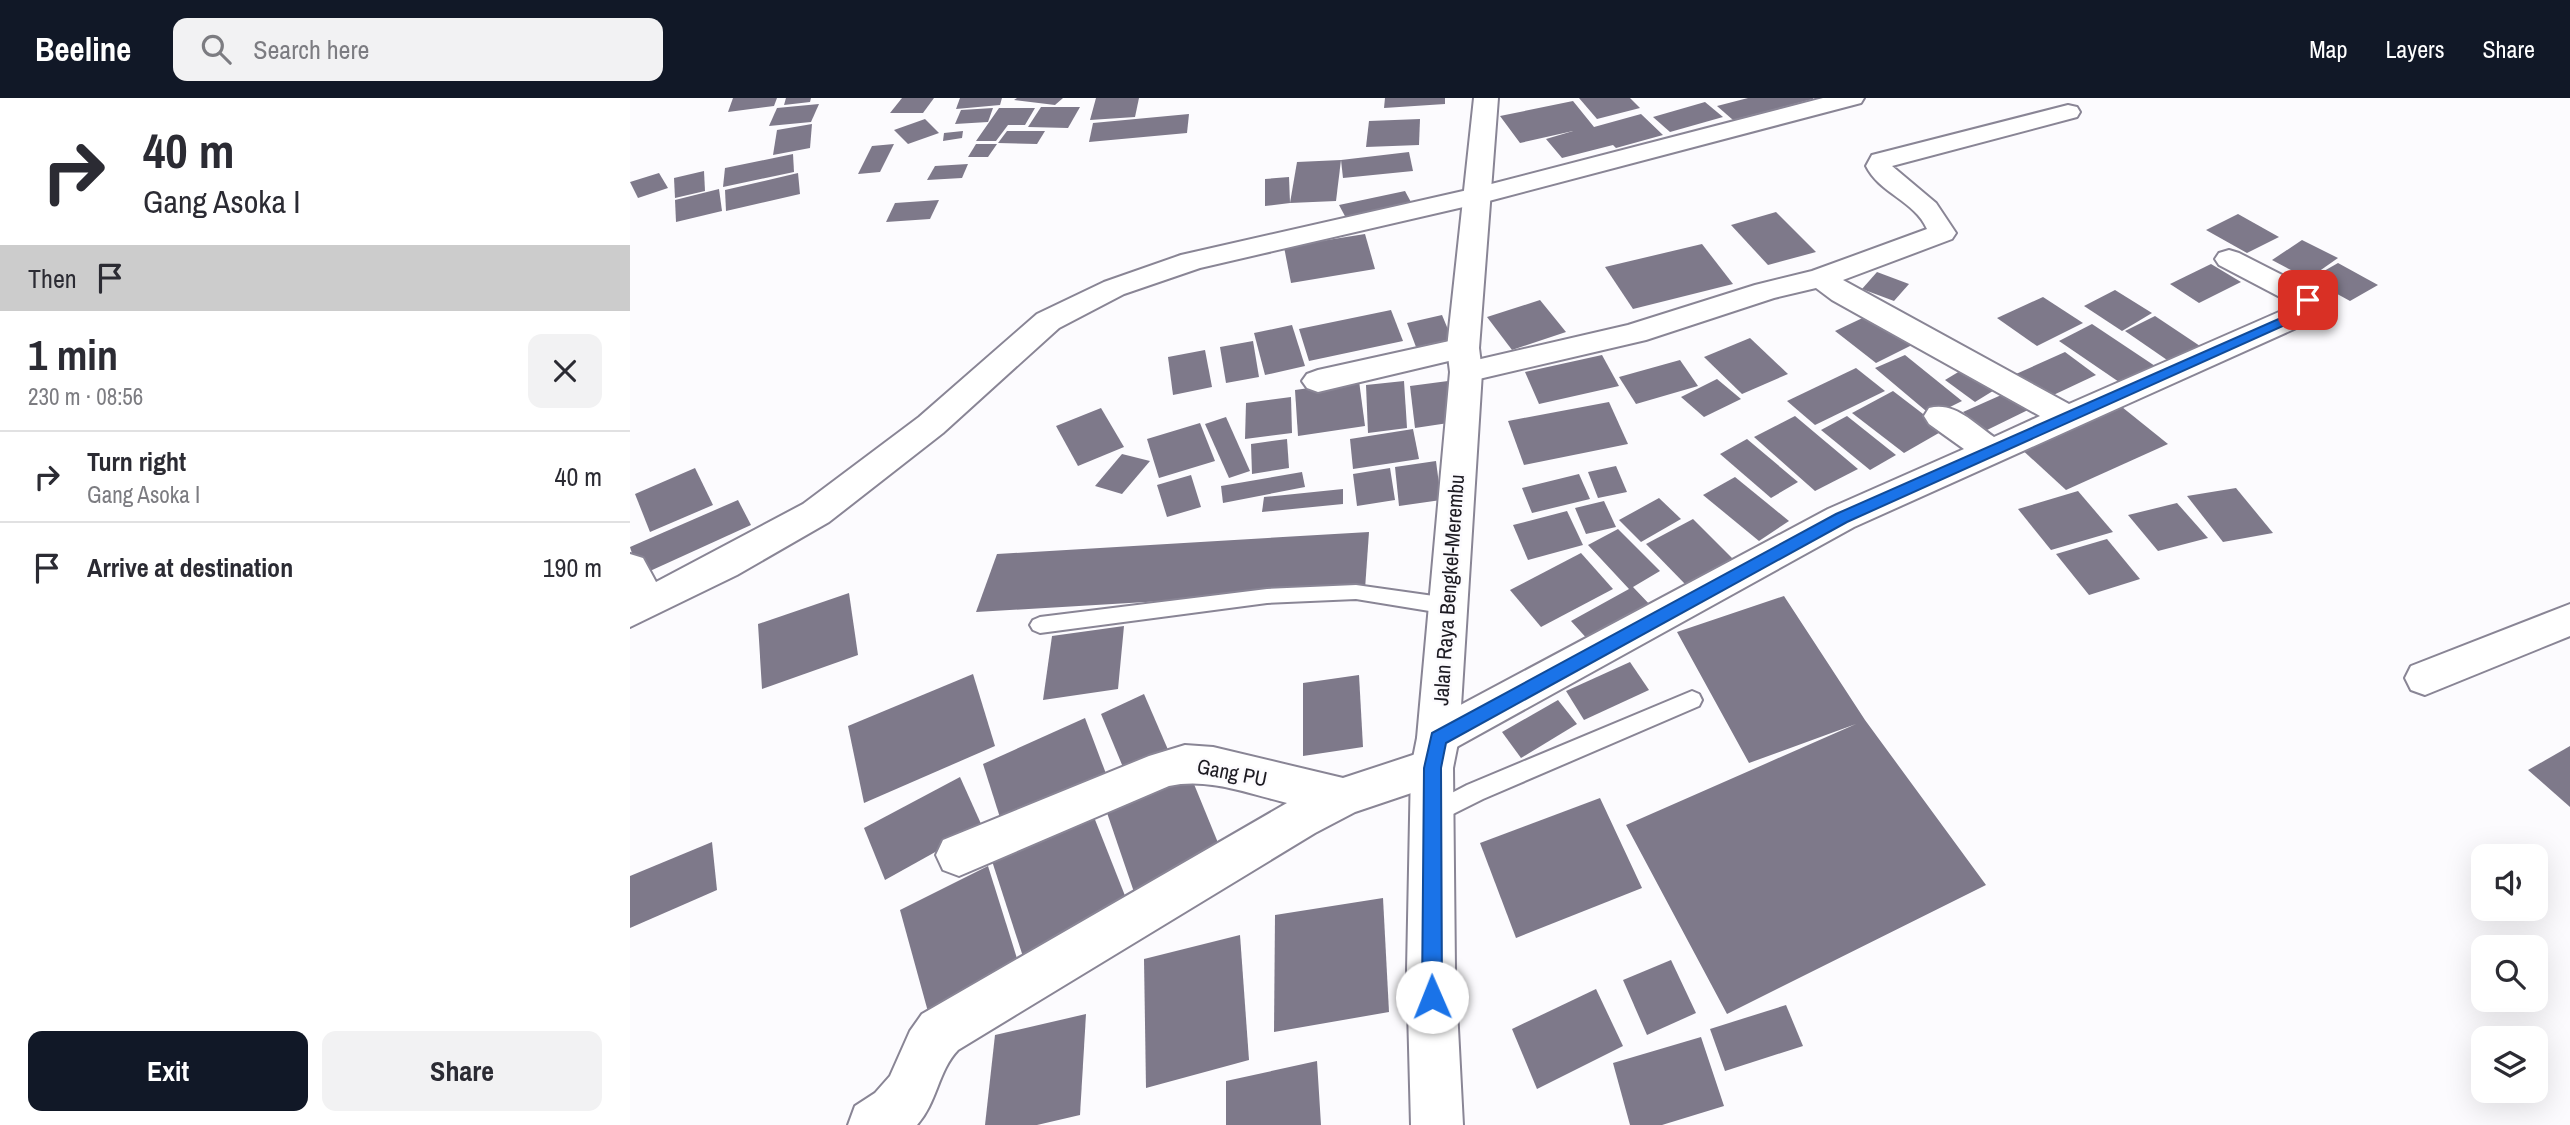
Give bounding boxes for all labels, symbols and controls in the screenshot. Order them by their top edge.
search box [173,18,663,81]
text: Beeline [35,27,131,71]
icon: search [197,30,235,68]
text: Search here [253,32,369,67]
text: Map [2309,33,2347,65]
text: Layers [2385,33,2444,65]
text: Share [2482,33,2535,65]
text: 40 m [143,117,235,183]
icon: right [28,126,119,217]
text: Gang Asoka I [143,180,301,223]
icon: arrive [91,259,129,297]
text: Then [28,261,77,296]
pin [2278,270,2338,330]
icon: arrive [2289,281,2327,319]
text: 1 min [28,327,118,383]
button: close [528,334,602,408]
text: 230 m · 08:56 [28,381,143,412]
text: Turn right [87,444,186,479]
icon: right [28,458,66,496]
text: 40 m [555,459,602,494]
street label: Jalan Raya Bengkel-Merembu [1426,473,1471,706]
text: Gang Asoka I [87,479,200,510]
icon: arrive [28,549,66,587]
text: Arrive at destination [87,550,293,585]
text: 190 m [543,550,602,585]
street label: Gang PU [1195,752,1270,794]
map controls [2471,844,2548,1103]
button: sound [2471,844,2548,921]
button: search [2471,935,2548,1012]
position arrow [1395,960,1469,1034]
button: layers [2471,1026,2548,1103]
button: Exit [28,1031,308,1111]
button: Share [322,1031,602,1111]

